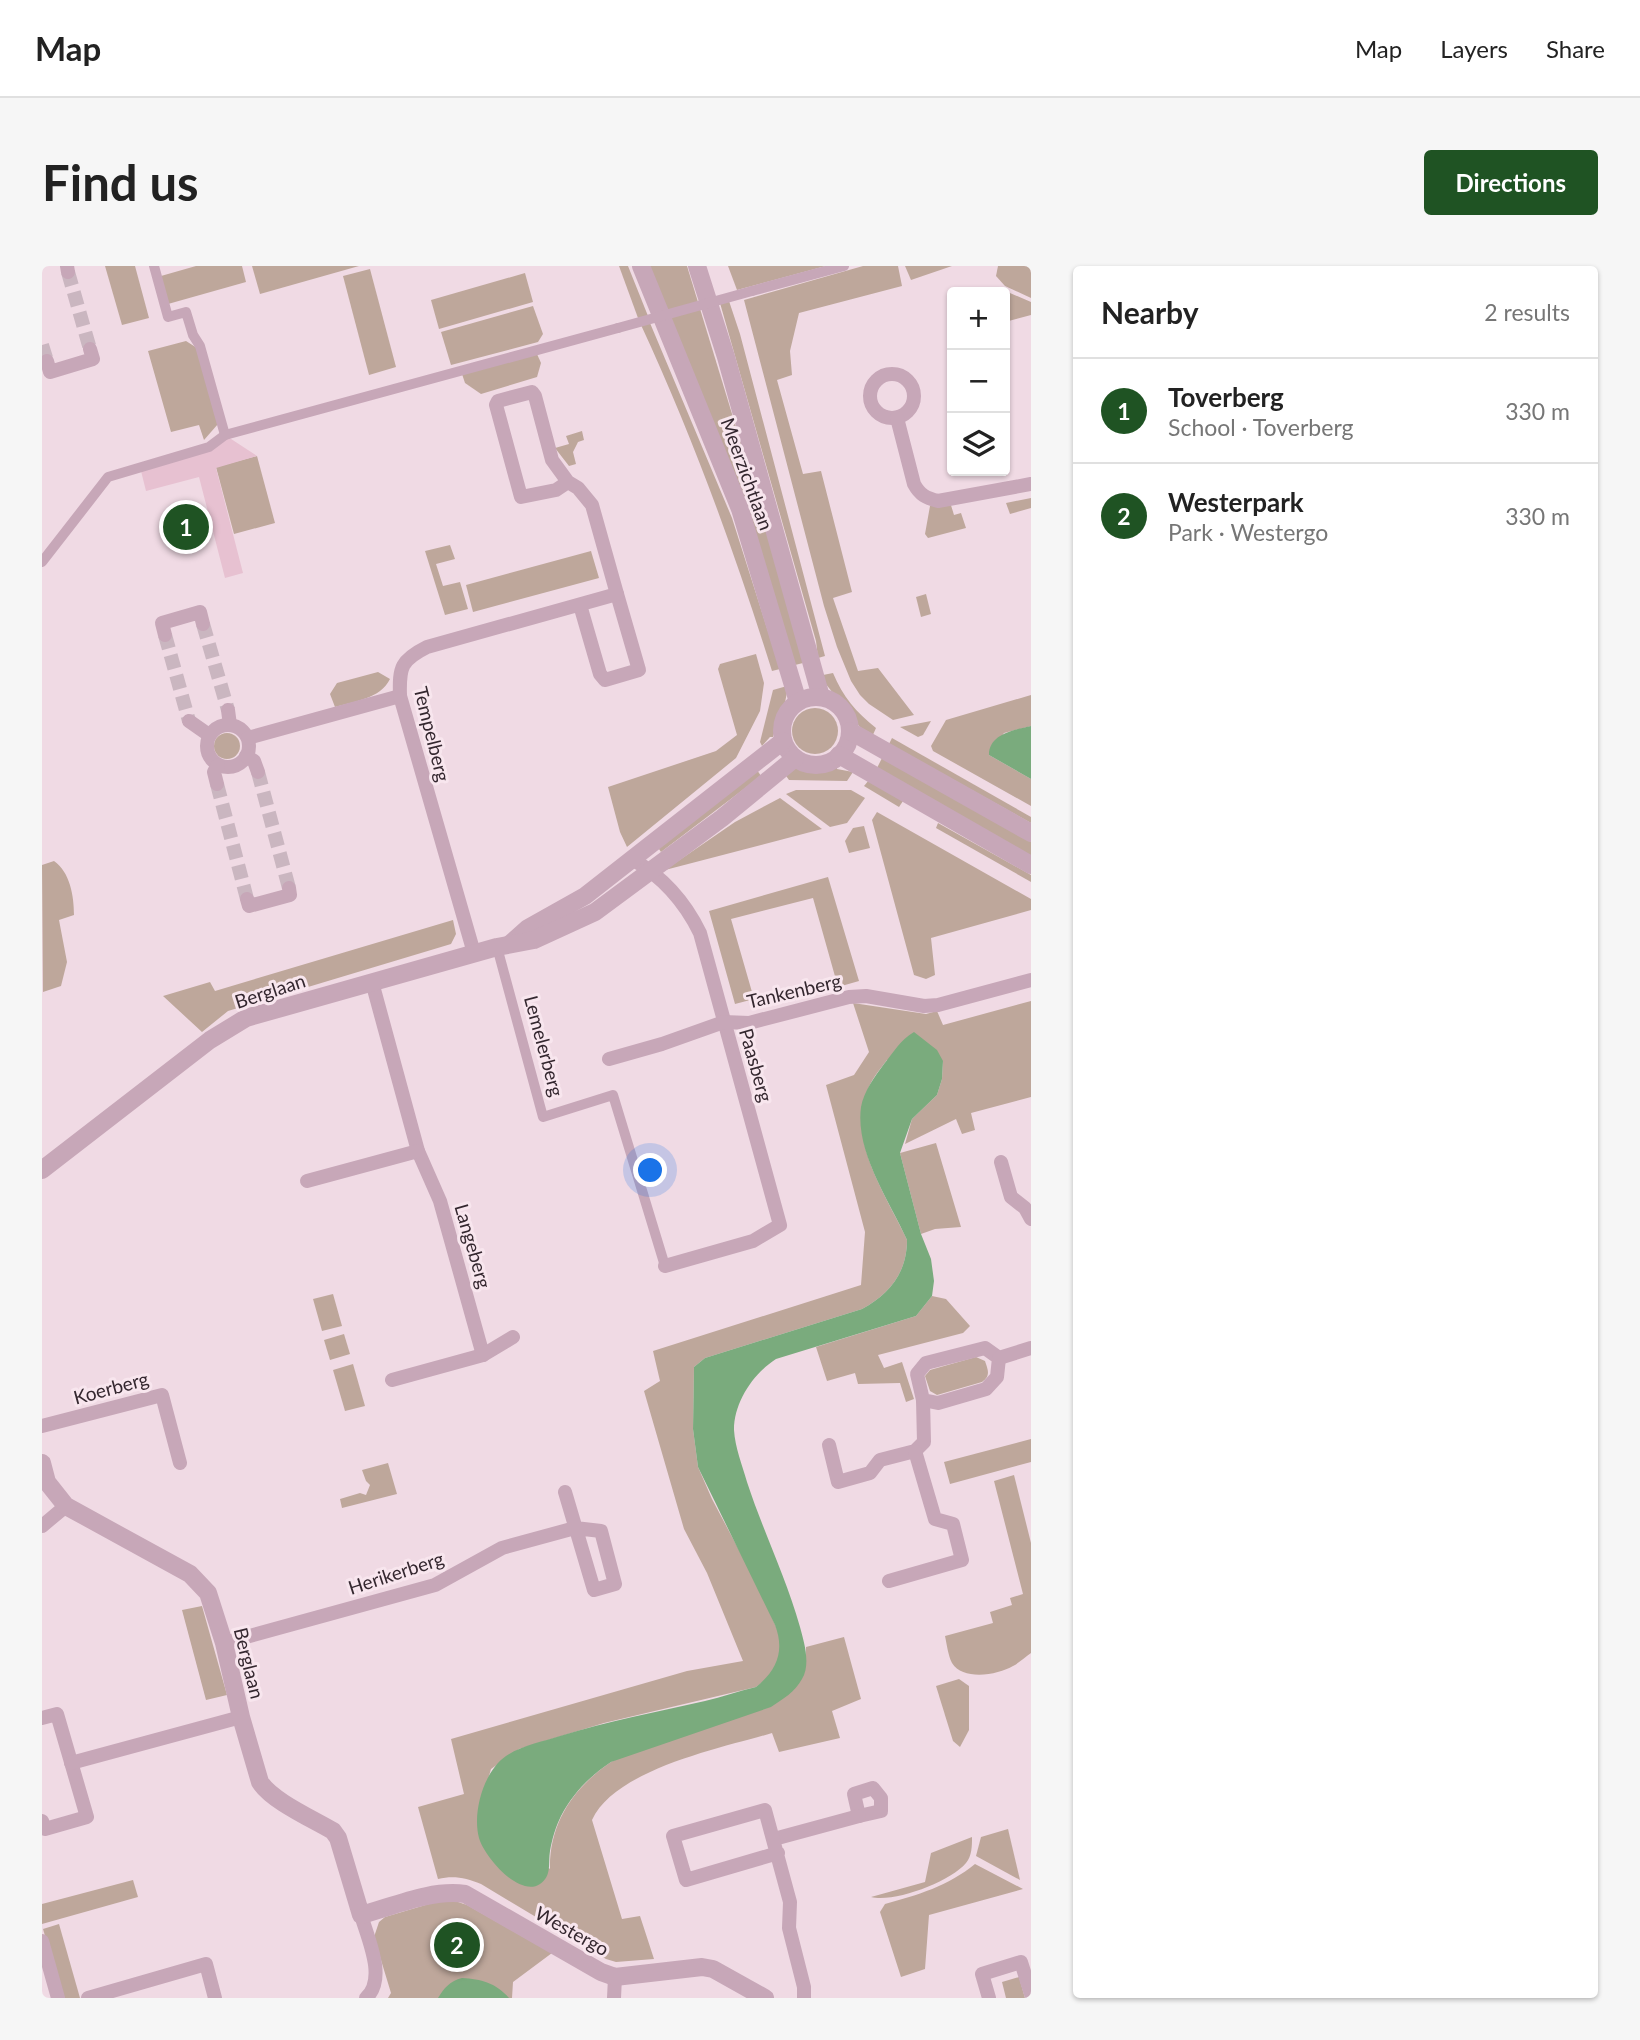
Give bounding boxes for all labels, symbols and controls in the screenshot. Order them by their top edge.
text: Map [35,28,101,68]
text: Map [1355,34,1402,63]
text: Layers [1440,34,1508,63]
text: Share [1546,34,1605,63]
button: Directions [1424,150,1598,215]
text: Find us [42,153,199,211]
map controls [947,287,1010,476]
button: + [947,287,1010,350]
text: Nearby [1101,294,1199,330]
text: 2 results [1484,298,1570,326]
button: − [947,350,1010,413]
text: Toverberg [1168,381,1284,413]
text: 1 [1117,397,1131,425]
text: 330 m [1505,397,1570,425]
button: layers [947,413,1010,476]
text: School · Toverberg [1168,413,1353,441]
street label: Meerzichtlaan [717,415,778,533]
text: Westerpark [1168,486,1304,518]
pin: 1 [163,501,209,553]
text: 2 [1117,502,1131,530]
text: 330 m [1505,502,1570,530]
text: Park · Westergo [1168,518,1328,546]
street label: Tempelberg [410,684,455,784]
street label: Berglaan [232,968,308,1013]
street label: Tankenberg [744,968,843,1013]
street label: Lemelerberg [520,993,569,1099]
street label: Paasberg [735,1025,778,1104]
your location [633,1153,667,1187]
street label: Langeberg [450,1201,497,1291]
street label: Koerberg [71,1366,151,1409]
street label: Herikerberg [345,1546,447,1599]
street label: Berglaan [230,1625,269,1701]
street label: Westergo [531,1901,613,1960]
pin: 2 [434,1919,480,1971]

